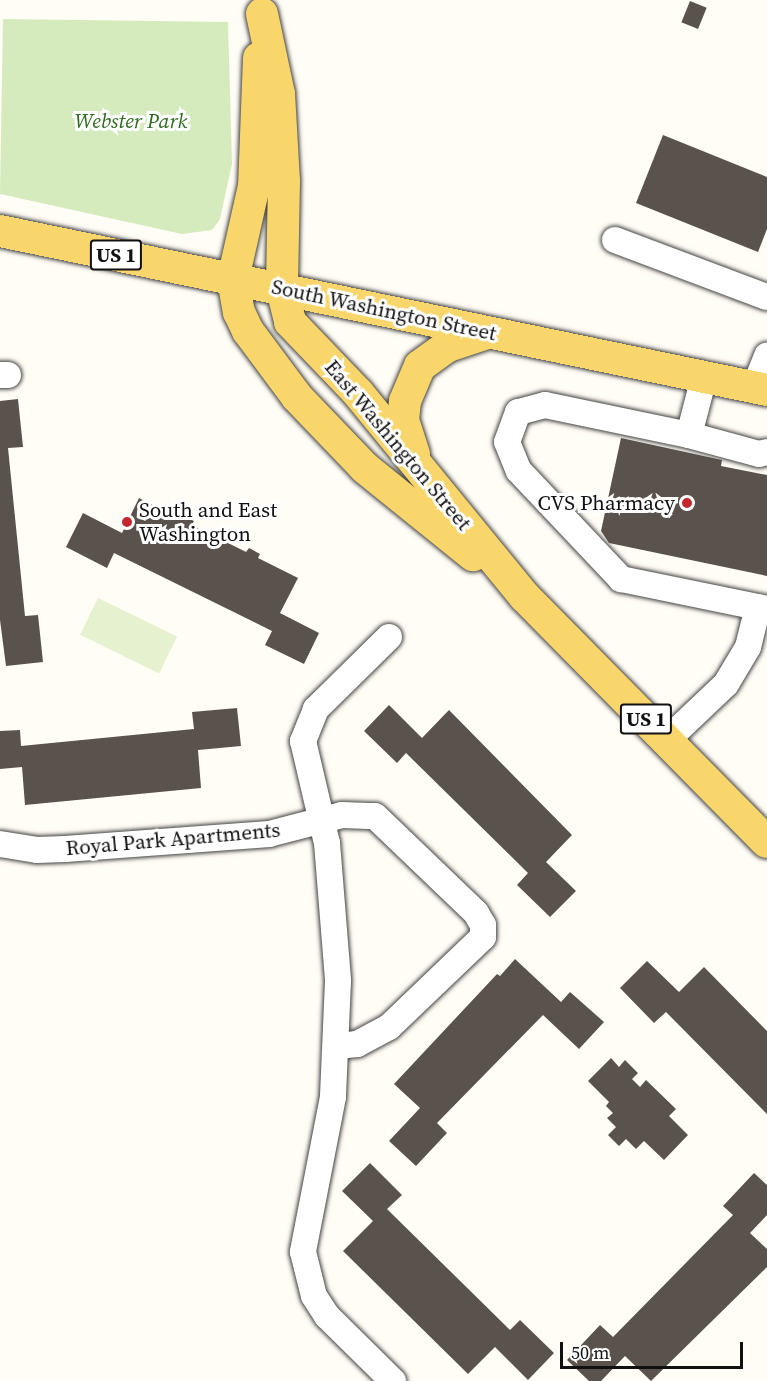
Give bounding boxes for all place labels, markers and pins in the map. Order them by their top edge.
place label: CVS Pharmacy [538,490,675,516]
marker: CVS Pharmacy [680,496,694,510]
place label: South and East Washington [139,497,277,547]
marker: South and East Washington [120,515,134,529]

